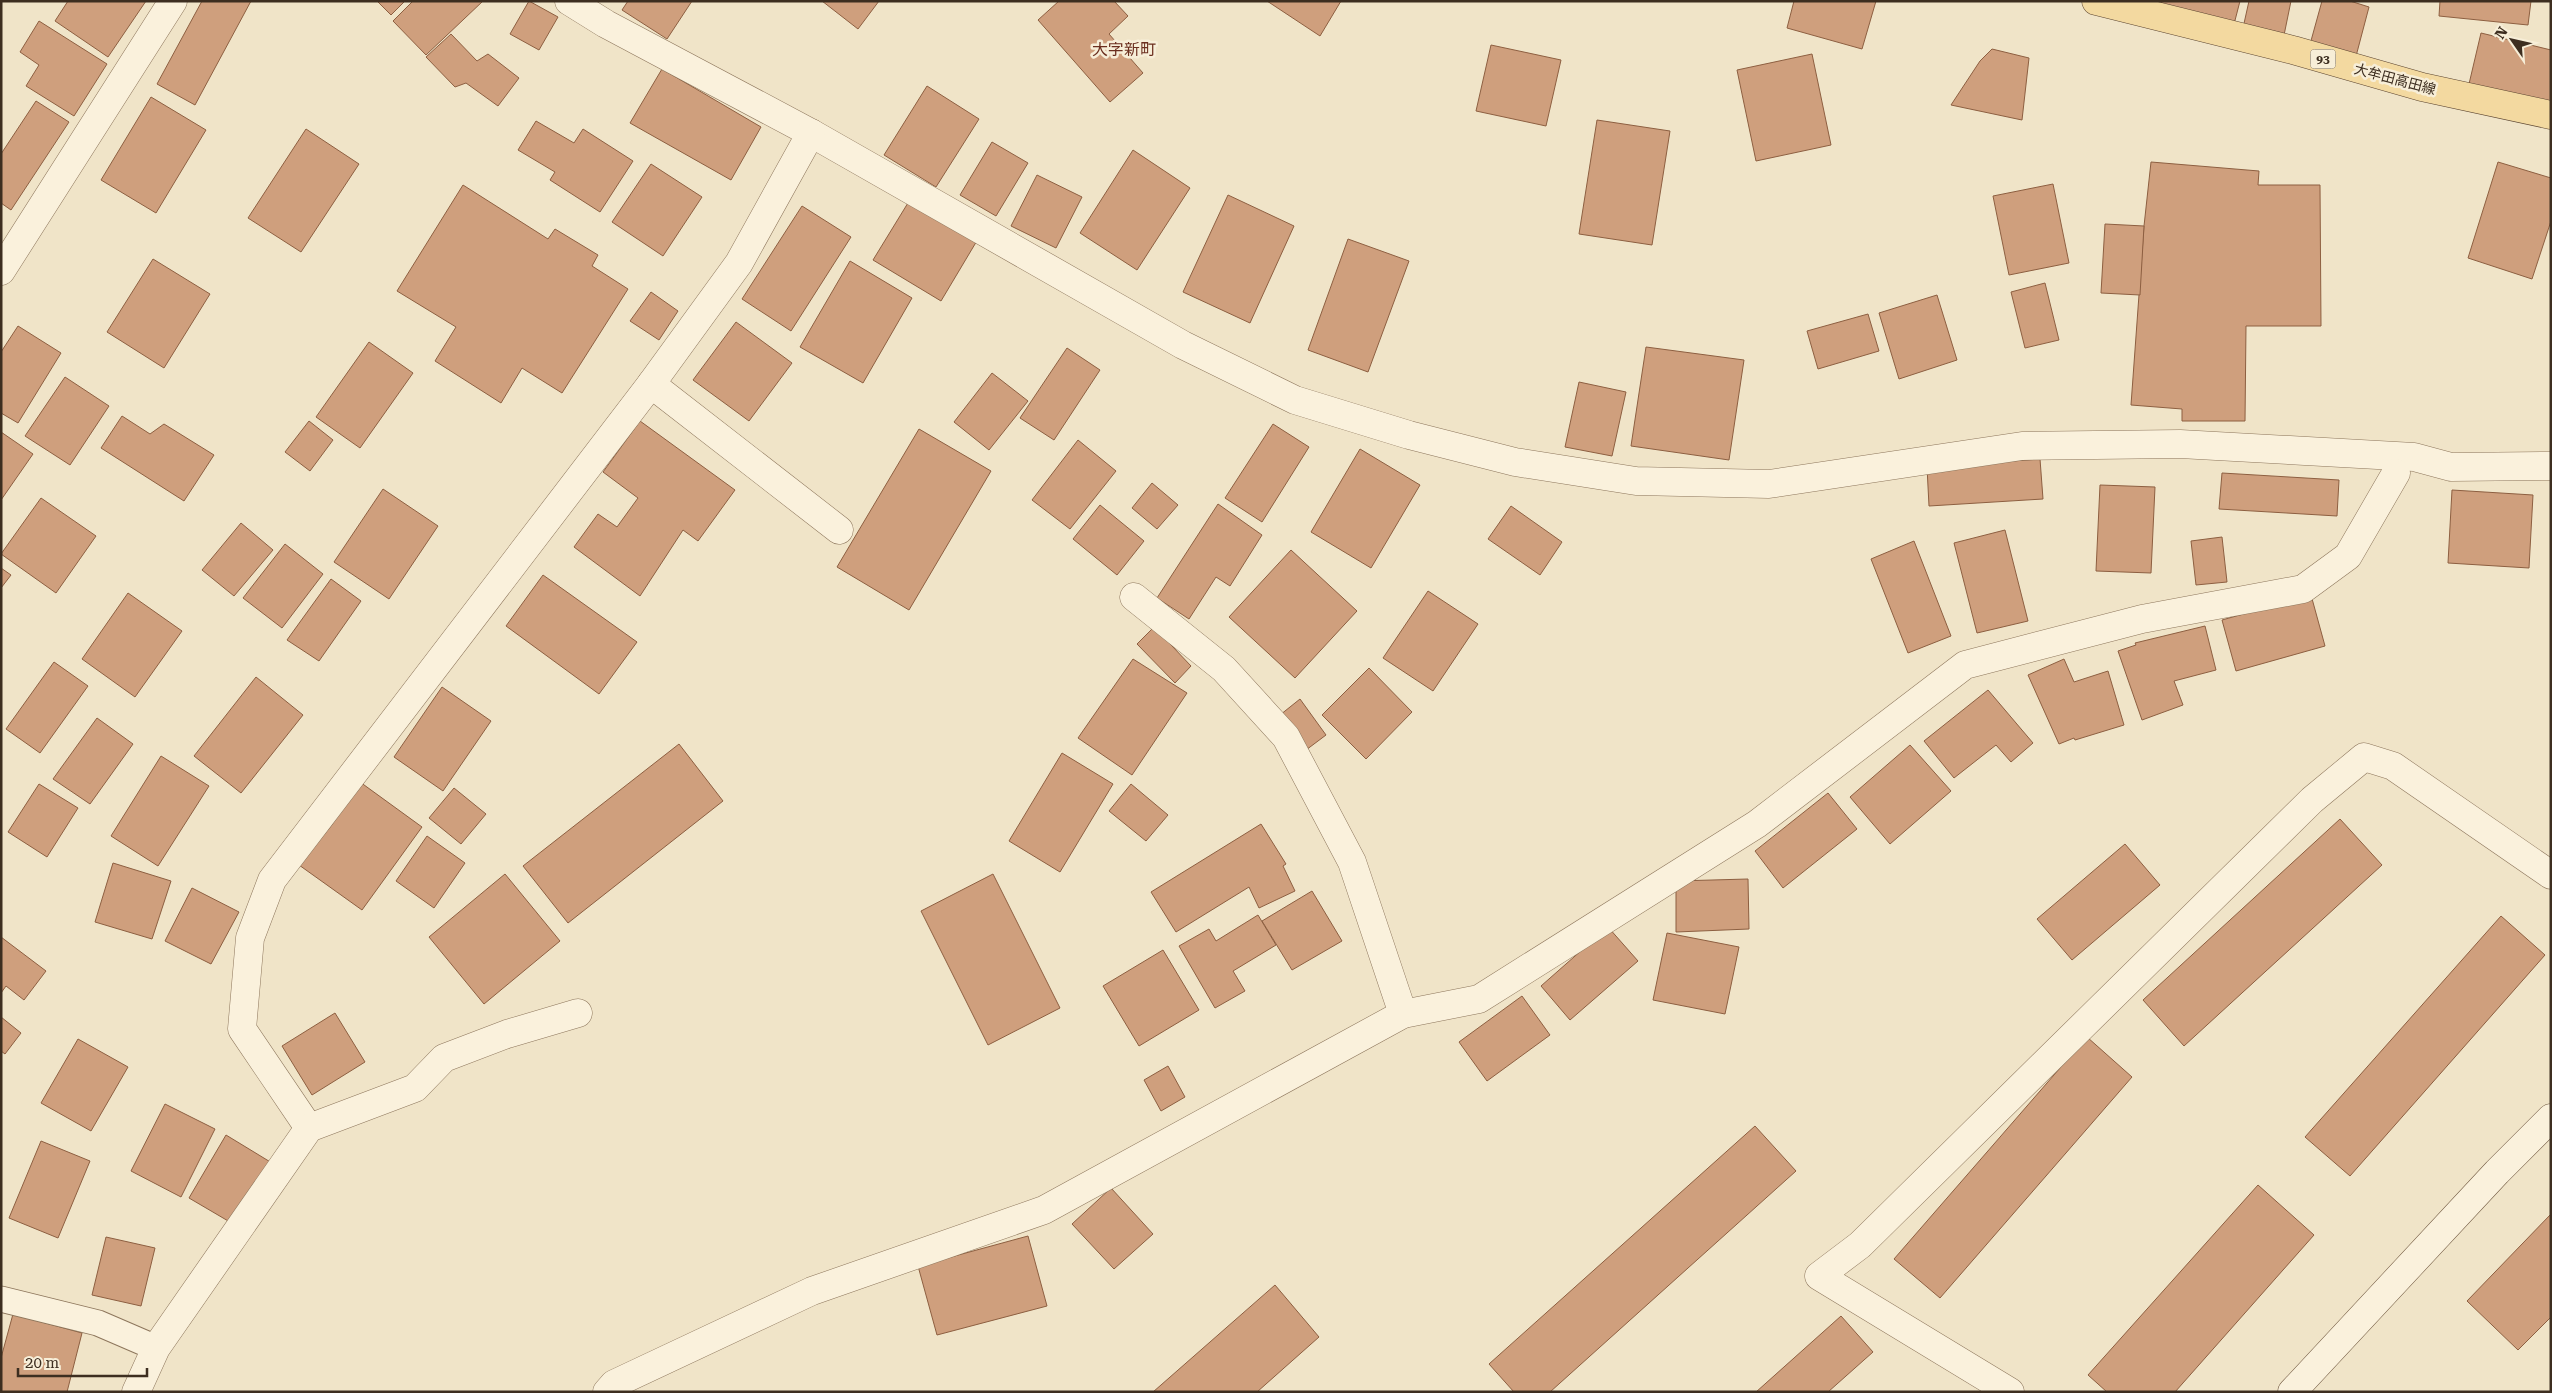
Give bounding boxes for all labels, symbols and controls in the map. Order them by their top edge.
north arrow [2487,15,2537,65]
text: N [2492,24,2511,42]
district label: 大字新町 [1092,40,1156,59]
road number: 93 [2310,50,2336,68]
street label: 大牟田高田線 [2352,60,2438,98]
scale bar [18,1346,146,1378]
text: 20 m [25,1354,60,1372]

